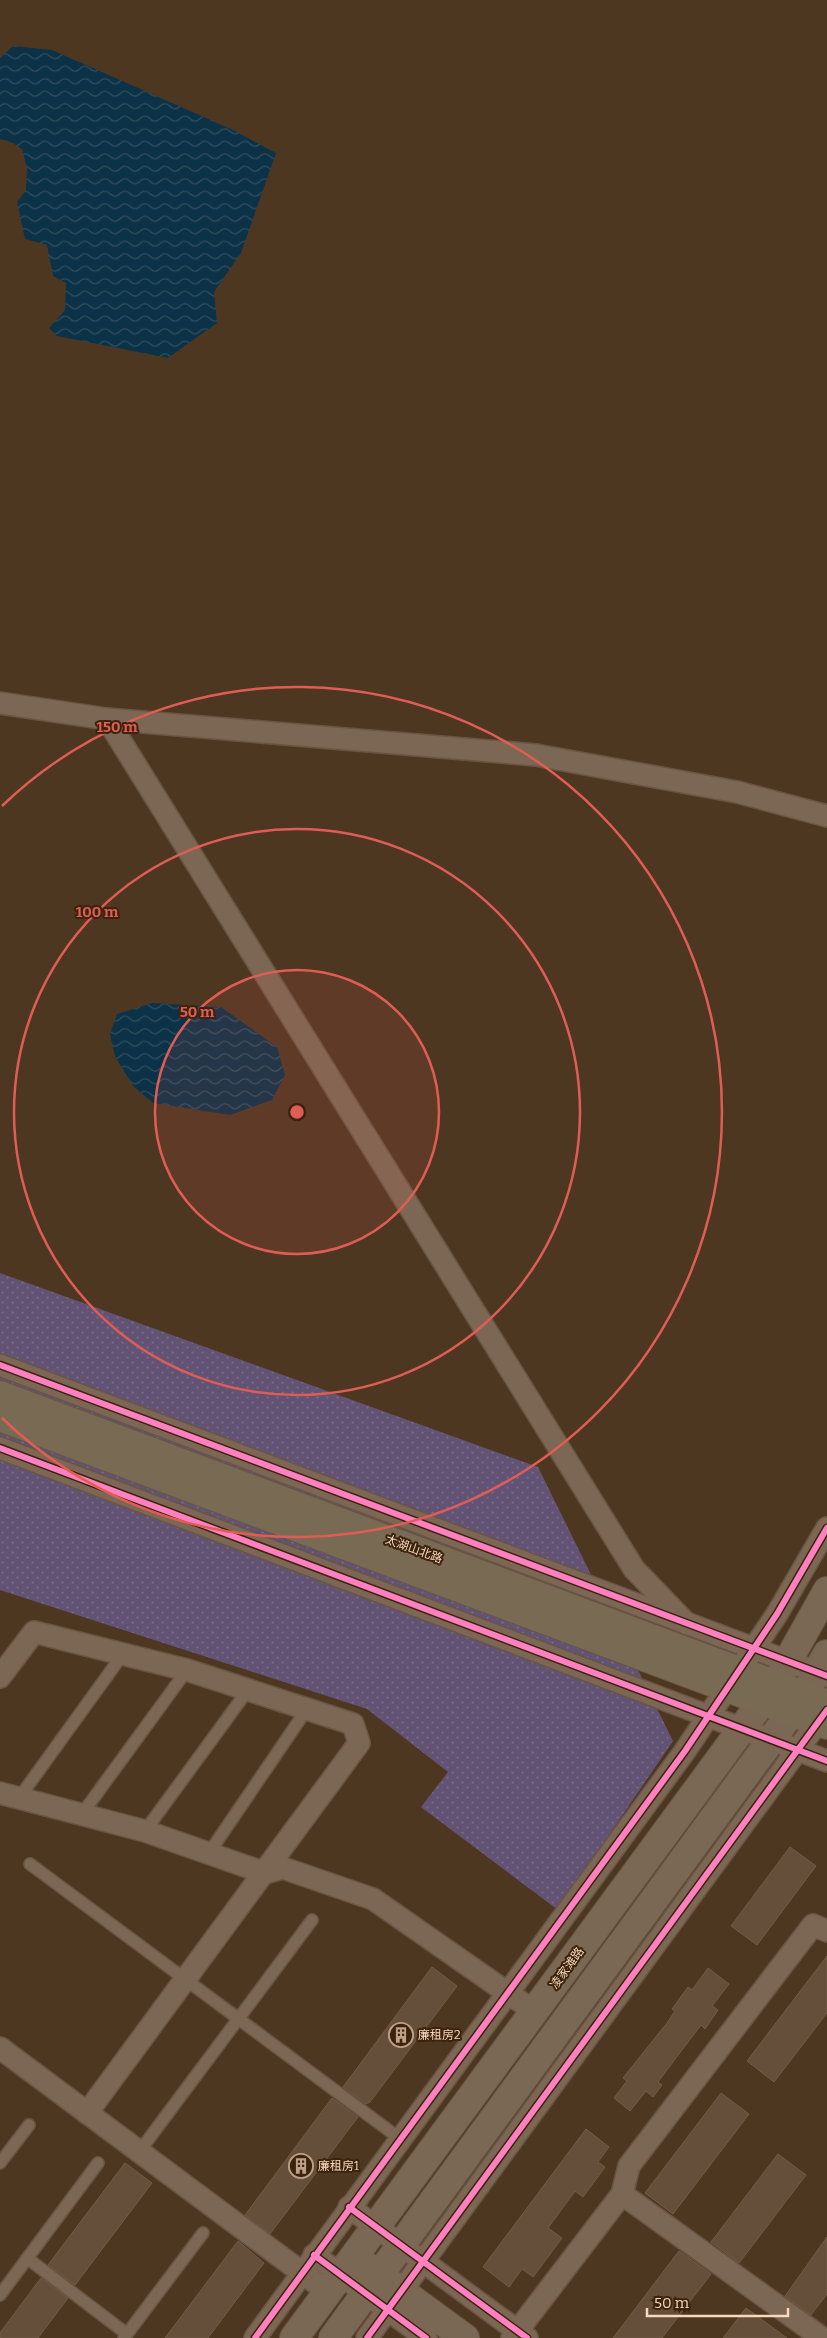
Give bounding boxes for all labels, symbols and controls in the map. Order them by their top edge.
text: 150 m [96,718,138,736]
text: 100 m [76,903,119,921]
text: 50 m [180,1003,215,1021]
centre of rings [288,1103,306,1121]
street label: 太湖山北路 [383,1532,445,1566]
street label: 凌家滩路 [547,1944,587,1992]
building icon: 廉租房2 [388,2022,414,2048]
place label: 廉租房2 [418,2028,461,2042]
building icon: 廉租房1 [288,2153,314,2179]
place label: 廉租房1 [318,2159,359,2173]
scale bar [647,2286,788,2318]
text: 50 m [654,2294,690,2312]

